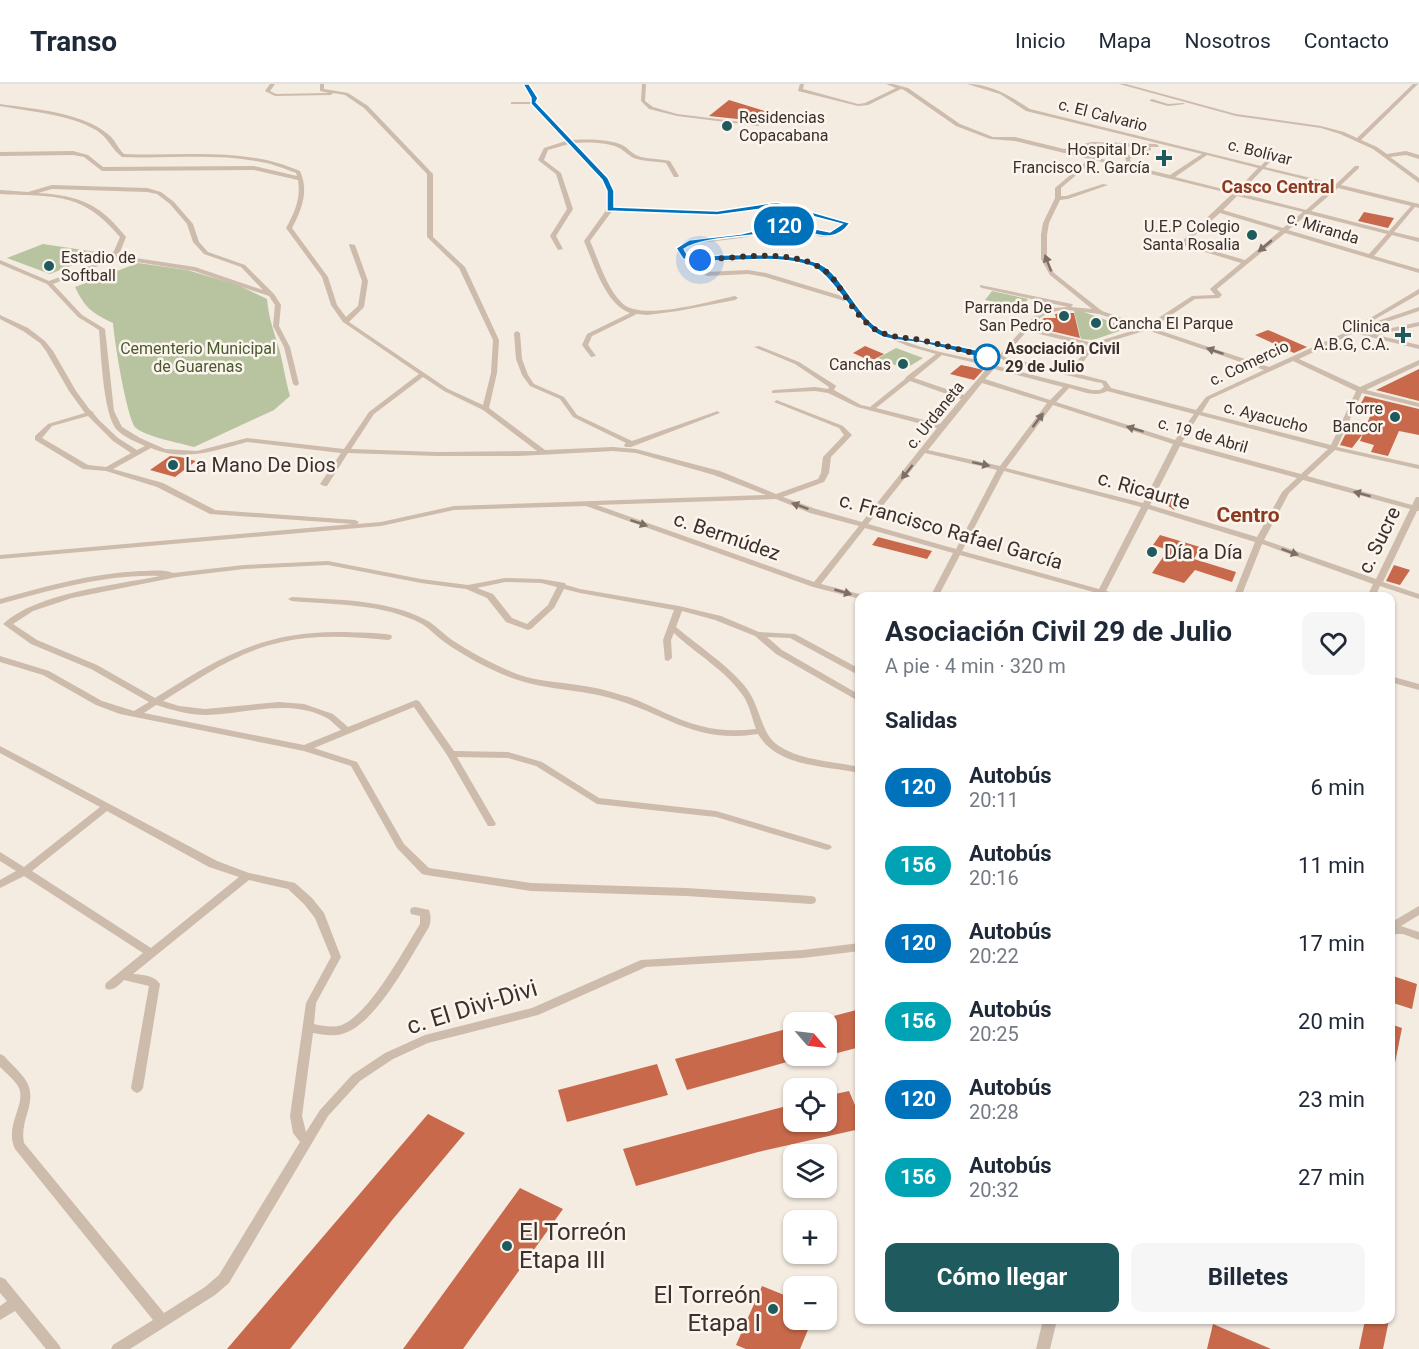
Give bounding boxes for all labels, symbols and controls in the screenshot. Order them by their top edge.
text: Transo [30,25,117,58]
text: Inicio [1015,29,1065,53]
text: Mapa [1098,29,1151,53]
text: Nosotros [1184,29,1271,53]
text: Contacto [1304,29,1389,53]
street label: c. El Calvario [1056,95,1150,135]
place label: Residencias Copacabana [739,108,829,145]
marker: Residencias Copacabana [720,119,734,133]
street label: c. Bolívar [1226,135,1295,169]
place label: Hospital Dr. Francisco R. García [1013,140,1150,177]
marker: Hospital Dr. Francisco R. García [1155,149,1173,167]
district label: Casco Central [1221,176,1335,197]
line badge: 120 [750,206,818,246]
street label: c. Miranda [1284,208,1362,248]
text: 120 [766,214,802,238]
place label: U.E.P Colegio Santa Rosalia [1143,217,1240,254]
marker: U.E.P Colegio Santa Rosalia [1245,228,1259,242]
one-way arrow [1257,239,1273,252]
your location [685,245,715,275]
place label: Estadio de Softball [61,248,136,285]
one-way arrow [1043,253,1053,271]
marker: Estadio de Softball [42,259,56,273]
place label: Parranda De San Pedro [965,298,1052,335]
marker: Parranda De San Pedro [1057,309,1071,323]
place label: Cancha El Parque [1108,314,1233,333]
marker: Cancha El Parque [1089,316,1103,330]
place label: Clinica A.B.G, C.A. [1314,317,1390,354]
marker: Clinica A.B.G, C.A. [1394,326,1412,344]
street label: c. Comercio [1206,336,1292,390]
park label: Cementerio Municipal de Guarenas [120,339,276,376]
place label: Asociación Civil 29 de Julio [1005,339,1120,376]
marker: Asociación Civil 29 de Julio [974,344,1000,370]
one-way arrow [1206,346,1224,355]
place label: Canchas [829,355,891,374]
marker: Canchas [896,357,910,371]
street label: c. Urdaneta [902,377,968,453]
street label: c. Ayacucho [1222,397,1310,437]
place label: Torre Bancor [1333,399,1384,436]
marker: Torre Bancor [1388,410,1402,424]
one-way arrow [1031,413,1043,428]
street label: c. 19 de Abril [1156,413,1250,457]
one-way arrow [1126,424,1144,433]
place label: La Mano De Dios [185,453,336,477]
marker: La Mano De Dios [166,458,180,472]
one-way arrow [972,459,990,469]
one-way arrow [901,465,914,480]
street label: c. Ricaurte [1095,465,1193,515]
street label: c. Francisco Rafael García [837,488,1065,574]
one-way arrow [1353,489,1371,498]
one-way arrow [791,500,809,510]
district label: Centro [1216,503,1280,527]
street label: c. Sucre [1353,503,1405,577]
street label: c. Bermúdez [671,507,783,565]
one-way arrow [630,518,648,528]
place label: Día a Día [1164,540,1243,564]
marker: Día a Día [1145,545,1159,559]
one-way arrow [1281,547,1299,557]
one-way arrow [834,588,852,598]
button: heart [1302,612,1365,675]
text: Asociación Civil 29 de Julio [885,615,1232,648]
text: A pie · 4 min · 320 m [885,654,1066,678]
text: Salidas [885,708,957,733]
text: Autobús [969,763,1052,788]
text: 120 [900,775,936,799]
text: 6 min [1310,775,1365,800]
text: 20:11 [969,788,1019,812]
text: Autobús [969,841,1052,866]
text: 156 [900,853,936,877]
text: 11 min [1298,853,1365,878]
text: 20:16 [969,866,1019,890]
text: Autobús [969,919,1052,944]
text: 120 [900,931,936,955]
text: 17 min [1298,931,1365,956]
text: 20:22 [969,944,1019,968]
street label: c. El Divi-Divi [403,974,541,1040]
text: Autobús [969,997,1052,1022]
text: 156 [900,1009,936,1033]
text: 20 min [1298,1009,1365,1034]
north arrow [783,1012,837,1066]
map controls [783,1012,837,1330]
text: 20:25 [969,1022,1019,1046]
text: Autobús [969,1075,1052,1100]
button: locate [783,1078,837,1132]
text: 120 [900,1087,936,1111]
text: 23 min [1298,1087,1365,1112]
text: 20:28 [969,1100,1019,1124]
button: layers [783,1144,837,1198]
text: Autobús [969,1153,1052,1178]
text: 156 [900,1165,936,1189]
text: 27 min [1298,1165,1365,1190]
text: 20:32 [969,1178,1019,1202]
button: + [783,1210,837,1264]
place label: El Torreón Etapa III [519,1218,627,1274]
marker: El Torreón Etapa III [500,1239,514,1253]
button: Cómo llegar [885,1243,1119,1312]
button: Billetes [1131,1243,1365,1312]
button: − [783,1276,837,1330]
place label: El Torreón Etapa I [653,1281,761,1337]
marker: El Torreón Etapa I [766,1302,780,1316]

